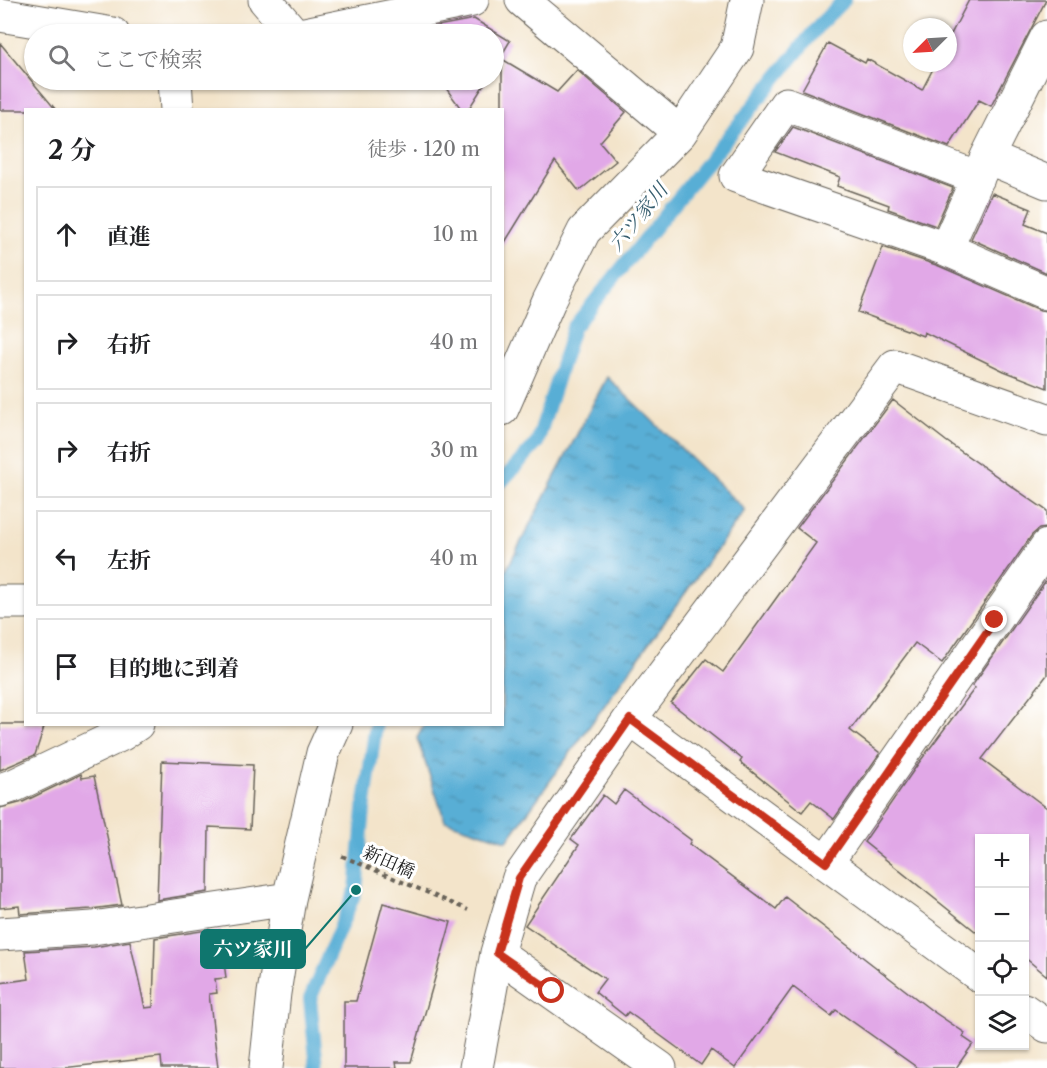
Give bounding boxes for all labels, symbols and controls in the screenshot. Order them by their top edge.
north arrow [903,18,957,72]
search box [24,24,504,90]
icon: search [45,41,78,74]
text: ここで検索 [93,46,203,73]
text: 2 分 [48,134,96,166]
text: 徒歩 · 120 m [367,137,480,161]
water label: 六ツ家川 [604,177,674,256]
icon: ahead [50,218,83,251]
text: 10 m [433,222,478,246]
text: 直進 [107,223,151,250]
icon: right [50,326,83,359]
text: 40 m [430,330,478,354]
text: 右折 [107,331,151,358]
icon: right [50,434,83,467]
text: 30 m [430,438,478,462]
text: 右折 [107,439,151,466]
icon: left [50,542,83,575]
text: 40 m [430,546,478,570]
text: 左折 [107,547,151,574]
route end [981,606,1007,632]
icon: arrive [50,650,83,683]
text: 目的地に到着 [107,655,239,682]
map controls [975,834,1029,1050]
button: + [975,834,1029,888]
street label: 新田橋 [360,841,418,883]
button: − [975,888,1029,942]
callout: 六ツ家川 [201,930,305,968]
text: 六ツ家川 [213,937,293,961]
button: locate [975,942,1029,996]
route start [538,977,564,1003]
button: layers [975,996,1029,1050]

